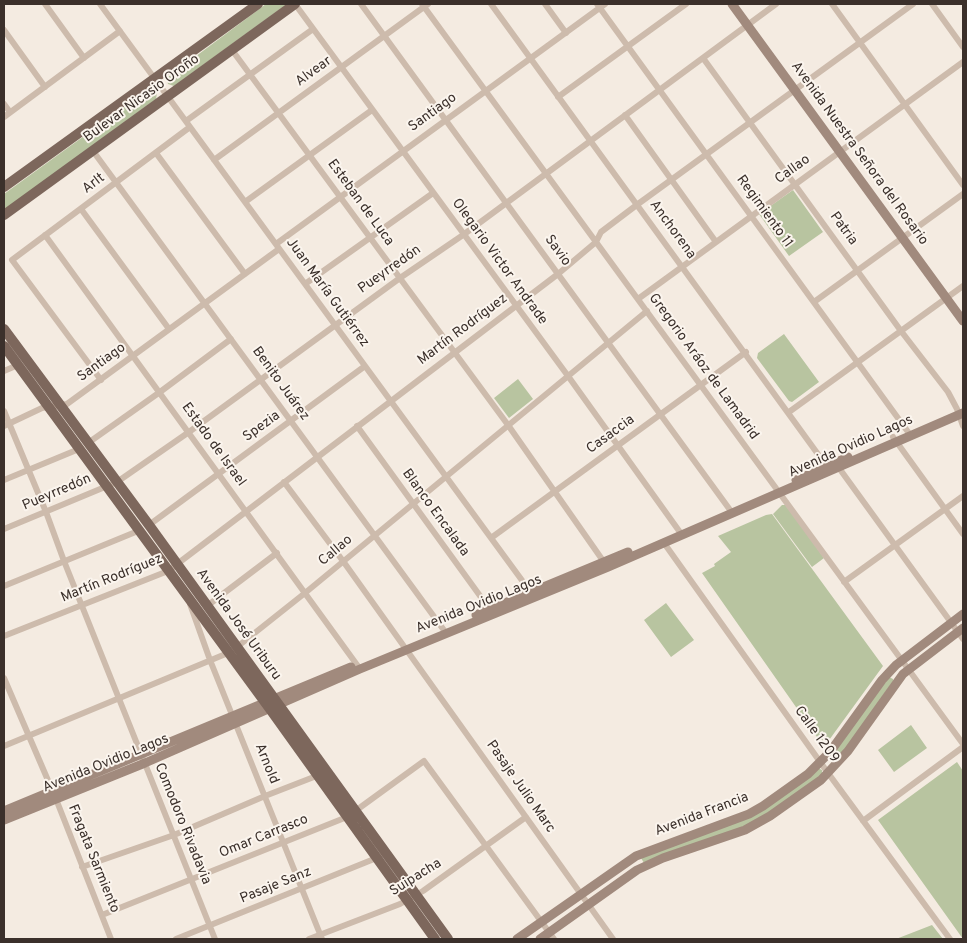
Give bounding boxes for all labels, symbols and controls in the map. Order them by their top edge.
street label: Bulevar Nicasio Oroño [81,51,203,147]
street label: Alvear [293,53,335,91]
street label: Avenida Nuestra Señora del Rosario [787,59,931,249]
street label: Santiago [406,90,460,136]
street label: Callao [772,152,814,188]
street label: Esteban de Luca [323,157,397,249]
street label: Arlt [79,170,109,198]
street label: Regimiento 11 [732,172,796,252]
street label: Olegario Victor Andrade [448,196,550,328]
street label: Anchorena [645,197,699,263]
street label: Patria [825,209,861,249]
street label: Savio [540,232,574,270]
street label: Juan María Gutiérrez [282,235,372,351]
street label: Pueyrredón [355,242,425,298]
street label: Martín Rodríguez [415,291,511,369]
street label: Gregorio Aráoz de Lamadrid [644,291,762,443]
street label: Santiago [75,340,129,386]
street label: Benito Juárez [248,344,312,424]
street label: Estado de Israel [177,400,249,490]
street label: Spezia [240,408,284,446]
street label: Casaccia [584,412,638,458]
street label: Avenida Ovidio Lagos [786,412,916,482]
street label: Blanco Encalada [398,466,472,560]
street label: Pueyrredón [20,471,94,515]
street label: Callao [316,532,356,570]
street label: Martín Rodríguez [59,551,165,607]
street label: Avenida José Uriburu [192,566,284,684]
street label: Avenida Ovidio Lagos [414,572,544,638]
street label: Calle 1209 [790,703,842,767]
street label: Avenida Ovidio Lagos [41,731,171,797]
street label: Pasaje Julio Marc [482,738,558,836]
street label: Arnold [250,741,282,787]
street label: Comodoro Rivadavia [150,761,214,887]
street label: Avenida Francia [653,789,751,841]
street label: Fragata Sarmiento [64,802,122,916]
street label: Omar Carrasco [217,812,311,862]
street label: Suipacha [387,856,445,900]
street label: Pasaje Sanz [238,864,314,908]

